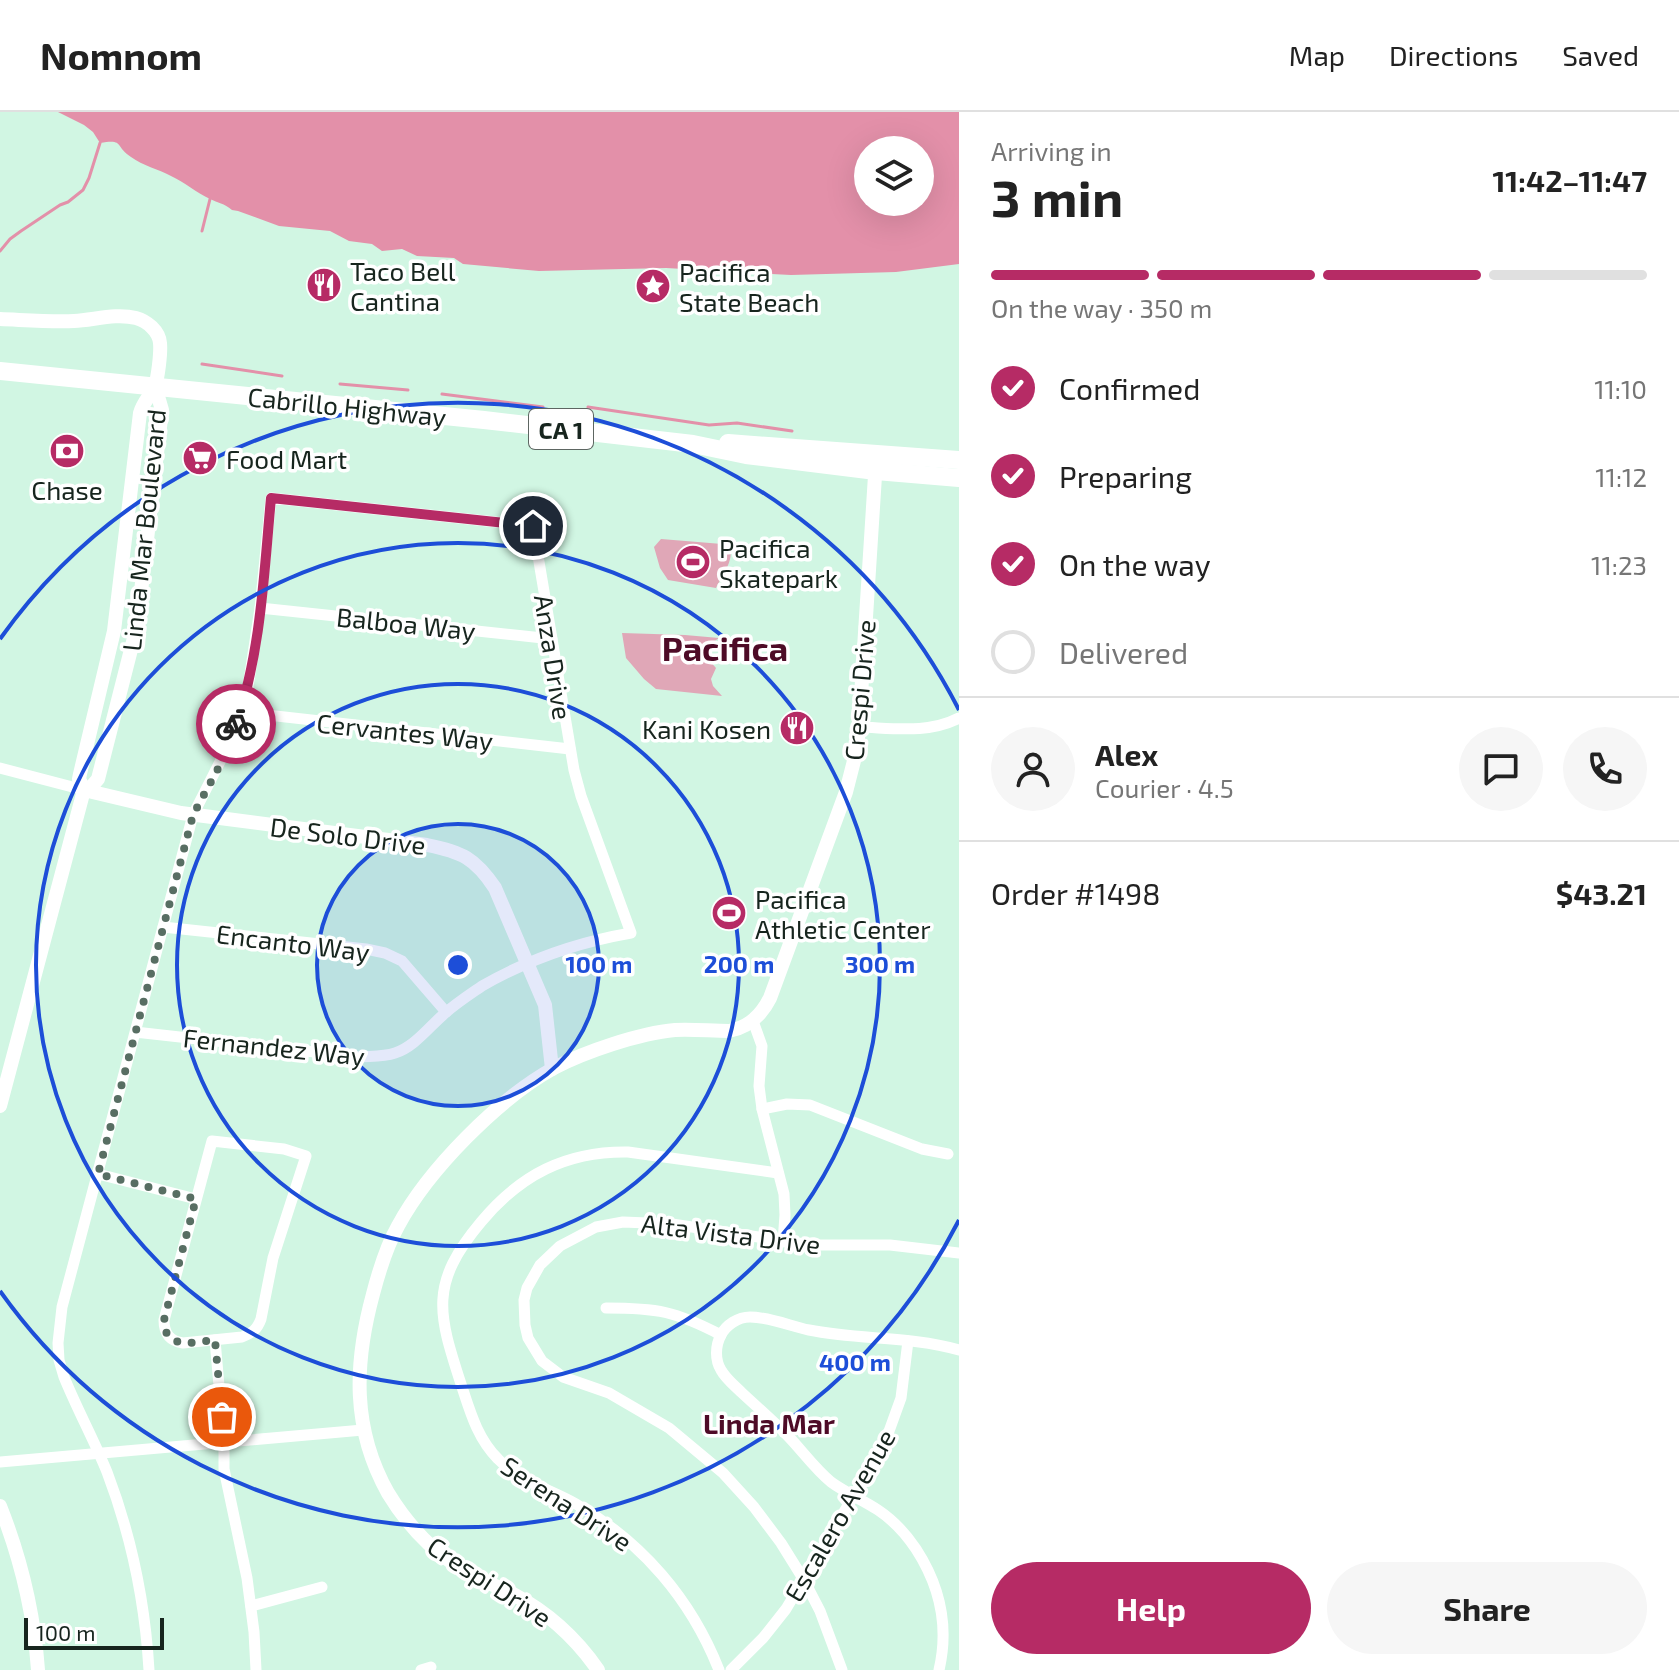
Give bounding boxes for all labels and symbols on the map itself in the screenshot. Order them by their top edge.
place label: Taco Bell Cantina [350,255,456,316]
place label: Pacifica State Beach [679,256,819,317]
restaurant icon: Taco Bell Cantina [305,266,343,304]
place icon: Pacifica State Beach [634,267,672,305]
street label: Cabrillo Highway [246,380,448,432]
street label: Linda Mar Boulevard [115,408,171,652]
road number: CA 1 [529,409,593,449]
bank icon: Chase [48,432,86,470]
supermarket icon: Food Mart [181,439,219,477]
place label: Food Mart [226,443,347,474]
place label: Chase [31,474,103,505]
pin [499,492,567,560]
place label: Pacifica Skatepark [719,532,838,593]
sports icon: Pacifica Skatepark [674,543,712,581]
street label: Anza Drive [529,592,579,722]
street label: Balboa Way [335,600,477,646]
street label: Crespi Drive [837,618,881,762]
district label: Pacifica [662,627,788,668]
courier [196,684,276,764]
street label: Cervantes Way [315,706,495,756]
restaurant icon: Kani Kosen [778,709,816,747]
place label: Kani Kosen [642,713,771,744]
street label: De Solo Drive [268,810,428,860]
place label: Pacifica Athletic Center [755,883,931,944]
sports icon: Pacifica Athletic Center [710,894,748,932]
street label: Encanto Way [215,917,372,967]
text: 100 m [566,949,632,978]
text: 200 m [704,949,774,978]
text: 300 m [845,949,915,978]
centre of rings [444,951,472,979]
street label: Fernandez Way [182,1021,367,1071]
street label: Alta Vista Drive [640,1207,822,1259]
text: 400 m [819,1347,891,1376]
pin [188,1383,256,1451]
district label: Linda Mar [703,1406,835,1440]
street label: Escalero Avenue [777,1423,901,1607]
street label: Serena Drive [496,1449,638,1557]
street label: Crespi Drive [422,1530,558,1632]
scale bar [24,1614,164,1650]

